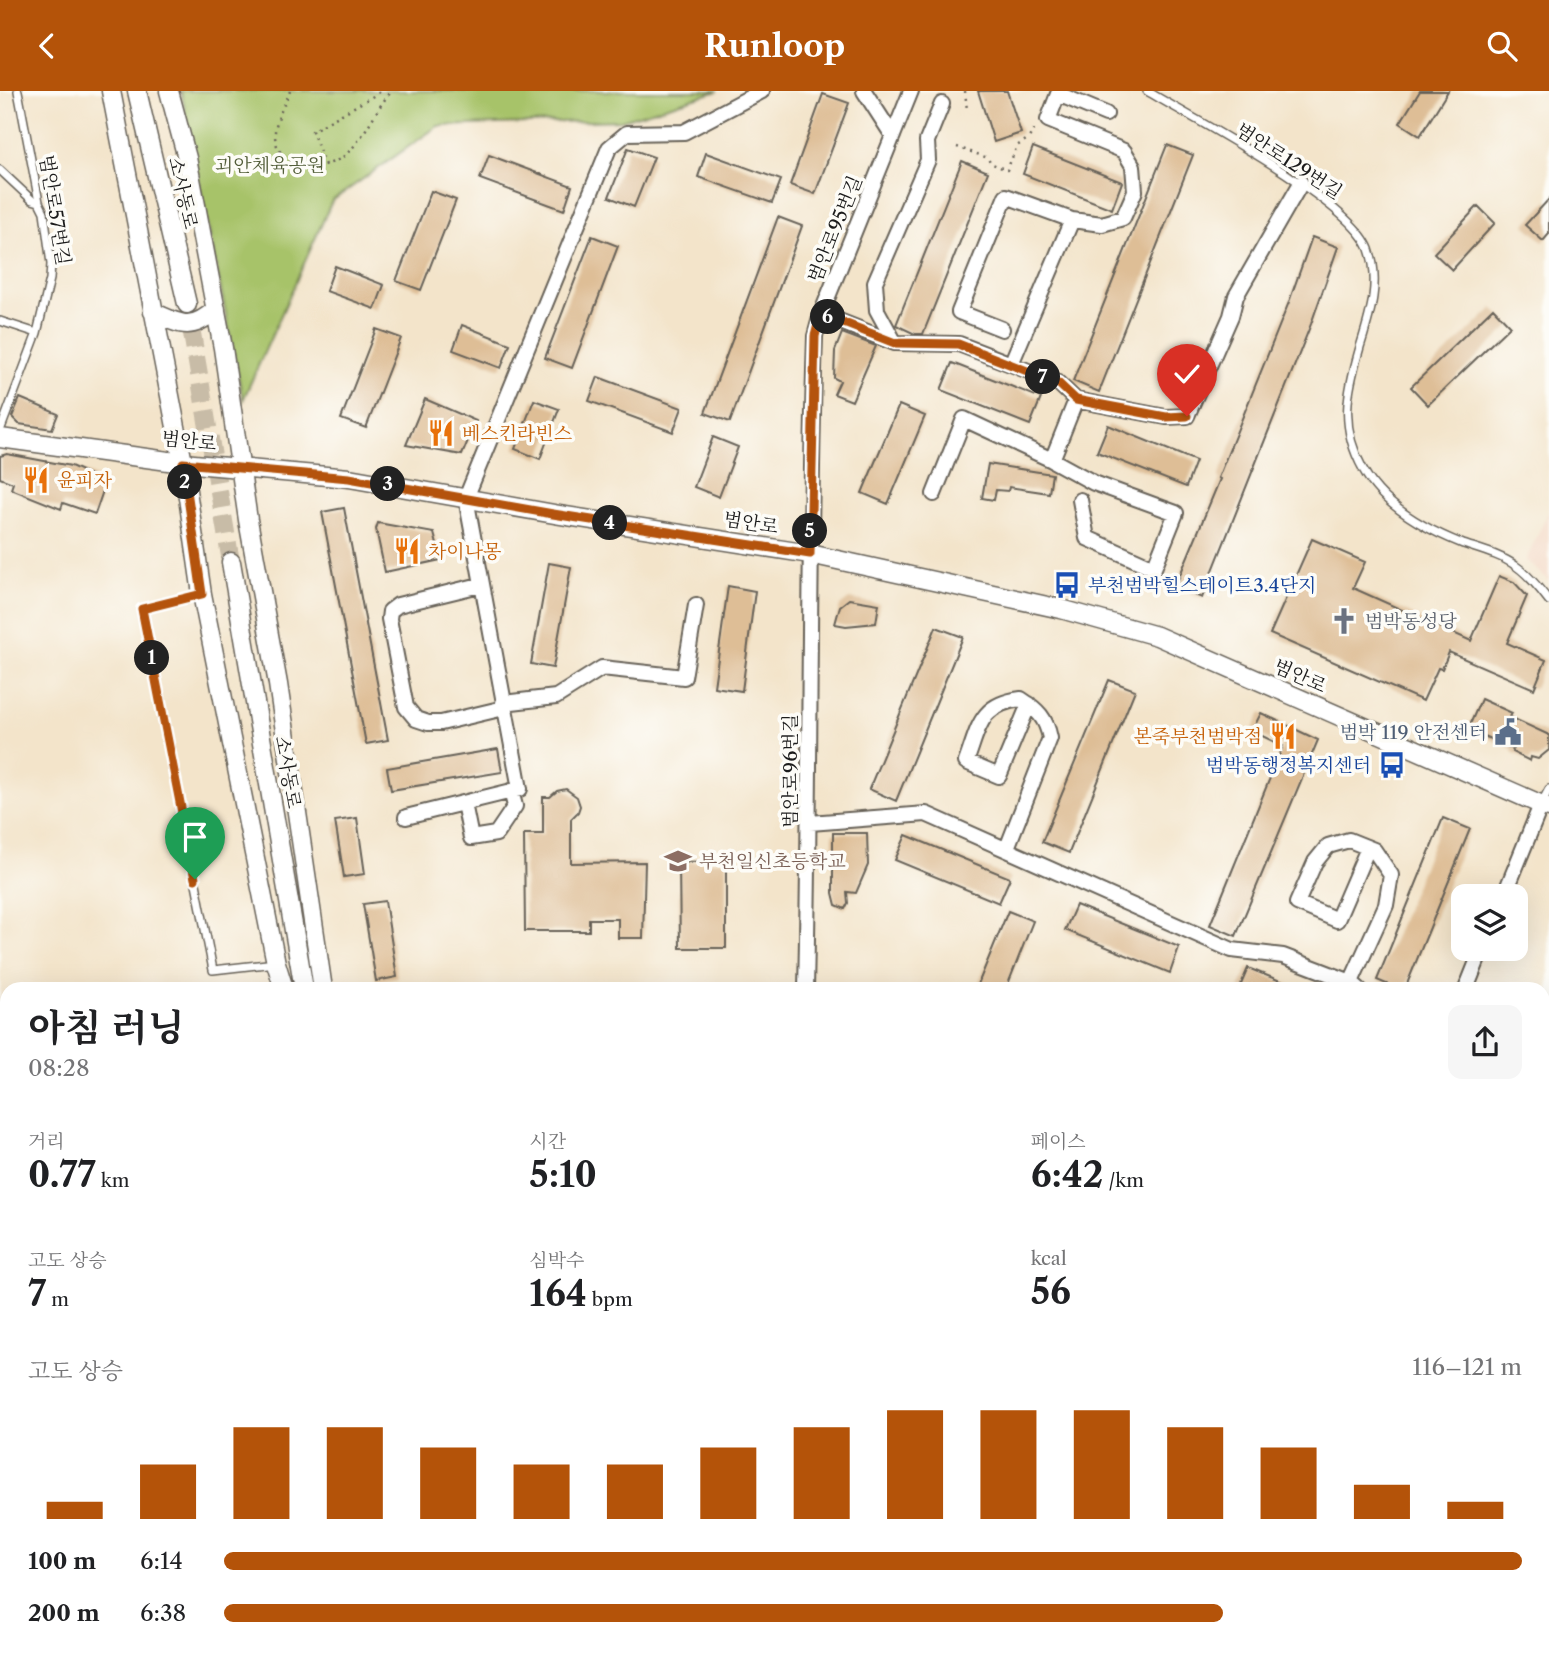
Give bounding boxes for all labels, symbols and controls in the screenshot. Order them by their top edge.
text: Runloop [704,26,845,65]
icon: back [28,27,66,65]
icon: search [1483,27,1521,65]
street label: 범안로129번길 [1232,118,1346,204]
street label: 범안로57번길 [35,153,75,267]
park label: 괴안체육공원 [215,154,325,177]
street label: 소사동로 [164,155,202,231]
street label: 범안로95번길 [803,172,867,286]
pin: 6 [810,299,846,335]
text: 6 [822,305,833,328]
pin [1157,344,1217,416]
icon: check [1168,355,1206,393]
pin: 7 [1026,359,1060,395]
text: 7 [1038,365,1047,388]
restaurant icon: 베스킨라빈스 [426,418,456,448]
place label: 베스킨라빈스 [462,422,572,445]
street label: 범안로 [160,427,218,455]
restaurant icon: 윤피자 [21,465,51,495]
pin: 2 [168,465,202,499]
pin: 3 [370,467,406,501]
place label: 윤피자 [57,469,113,492]
text: 2 [179,470,190,493]
text: 3 [382,472,393,495]
pin: 4 [592,505,628,541]
street label: 범안로 [722,507,780,539]
text: 4 [604,511,615,534]
pin: 5 [792,513,828,549]
text: 5 [804,519,815,542]
restaurant icon: 차이나몽 [392,536,422,566]
place label: 차이나몽 [428,540,501,563]
bus stop icon: 부천범박힐스테이트3.4단지 [1052,570,1082,600]
place label: 부천범박힐스테이트3.4단지 [1088,574,1316,597]
church icon: 범박동성당 [1329,606,1359,636]
place label: 범박동성당 [1365,610,1457,633]
pin: 1 [134,641,170,675]
text: 1 [147,646,156,669]
street label: 범안로 [1270,654,1330,698]
street label: 범안로96번길 [779,714,802,828]
public building icon: 범박 119 안전센터 [1493,717,1523,747]
restaurant icon: 본죽부천범박점 [1268,721,1298,751]
place label: 범박 119 안전센터 [1340,721,1487,744]
place label: 본죽부천범박점 [1134,725,1262,748]
street label: 소사동로 [270,734,306,810]
bus stop icon: 범박동행정복지센터 [1377,750,1407,780]
place label: 범박동행정복지센터 [1206,754,1371,777]
pin [165,807,225,879]
icon: arrive [176,818,214,856]
school or university icon: 부천일신초등학교 [663,846,693,876]
place label: 부천일신초등학교 [699,850,846,873]
map controls [1451,884,1528,961]
button: layers [1451,884,1528,961]
text: 아침 러닝 [28,1004,184,1051]
button: share [1448,1005,1522,1079]
text: 08:28 [28,1054,90,1082]
text: 거리 [28,1130,65,1153]
text: 시간 [529,1130,566,1153]
text: 페이스 [1031,1130,1086,1153]
text: 0.77 [28,1153,96,1196]
text: 5:10 [529,1153,597,1196]
text: 6:42 [1031,1153,1103,1196]
text: km [96,1169,129,1192]
text: /km [1103,1169,1144,1192]
text: kcal [1031,1247,1067,1270]
text: 고도 상승 [28,1249,106,1272]
text: 심박수 [529,1249,584,1272]
text: 56 [1031,1270,1071,1313]
text: 7 [28,1272,46,1315]
text: 164 [529,1272,587,1315]
text: m [46,1288,69,1311]
text: bpm [587,1288,633,1311]
text: 116–121 m [1412,1353,1522,1381]
text: 고도 상승 [28,1357,123,1385]
text: 100 m [28,1547,96,1575]
text: 6:14 [140,1547,183,1575]
text: 200 m [28,1599,100,1627]
text: 6:38 [140,1599,186,1627]

